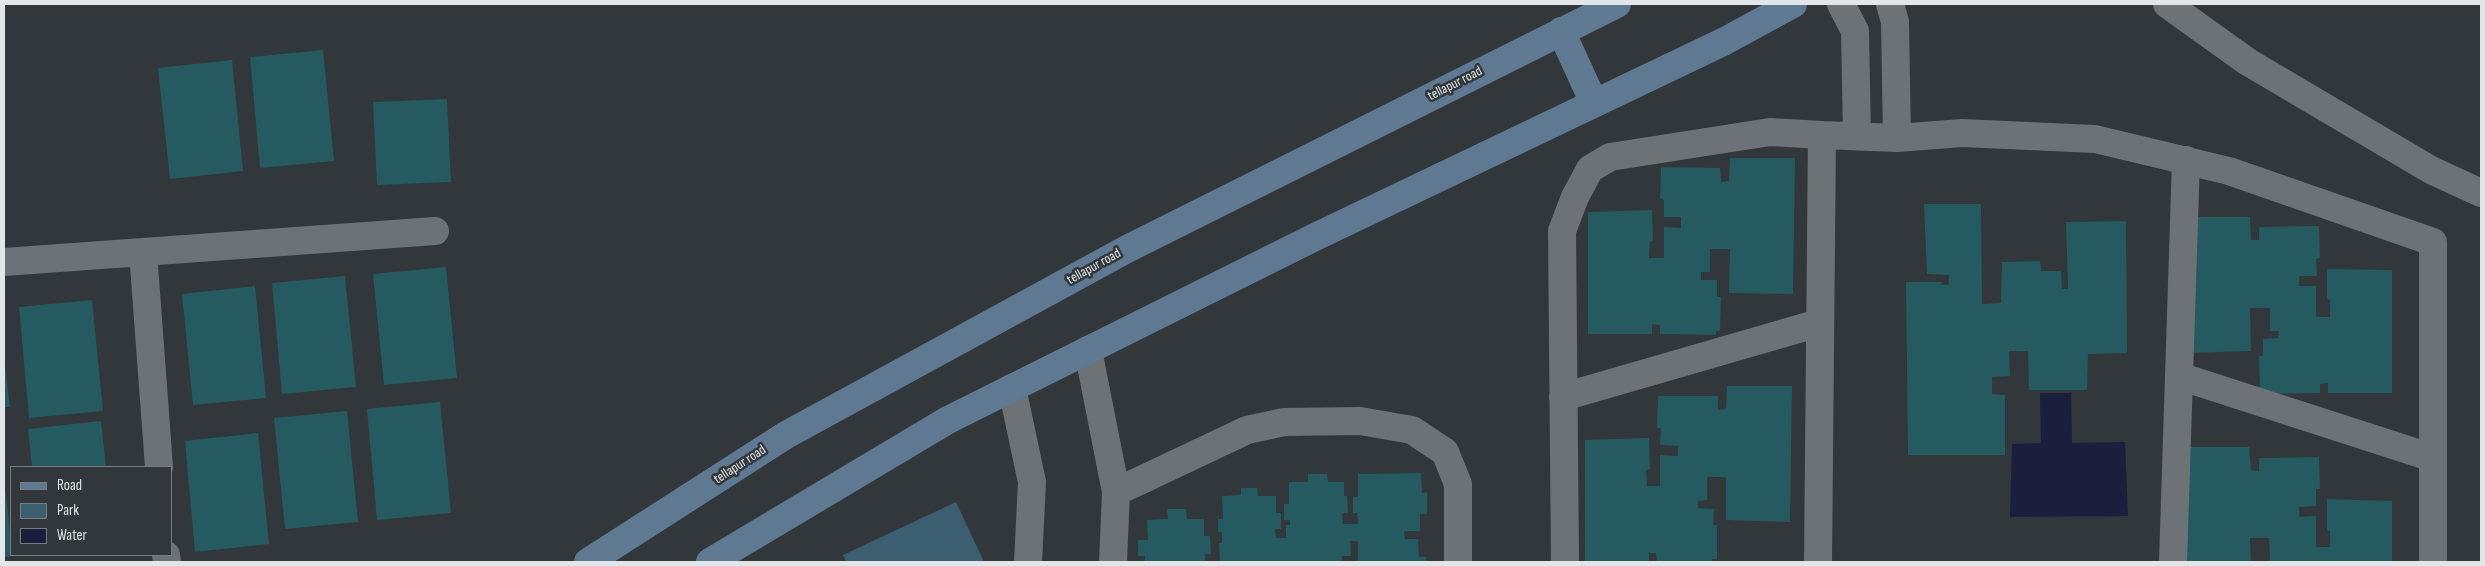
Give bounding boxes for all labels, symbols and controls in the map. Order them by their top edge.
street label: tellapur road [1425,63,1485,105]
street label: tellapur road [1064,245,1124,289]
street label: tellapur road [711,442,769,488]
legend [10,466,172,556]
text: Road [57,476,82,495]
text: Park [57,501,79,520]
text: Water [57,526,87,545]

